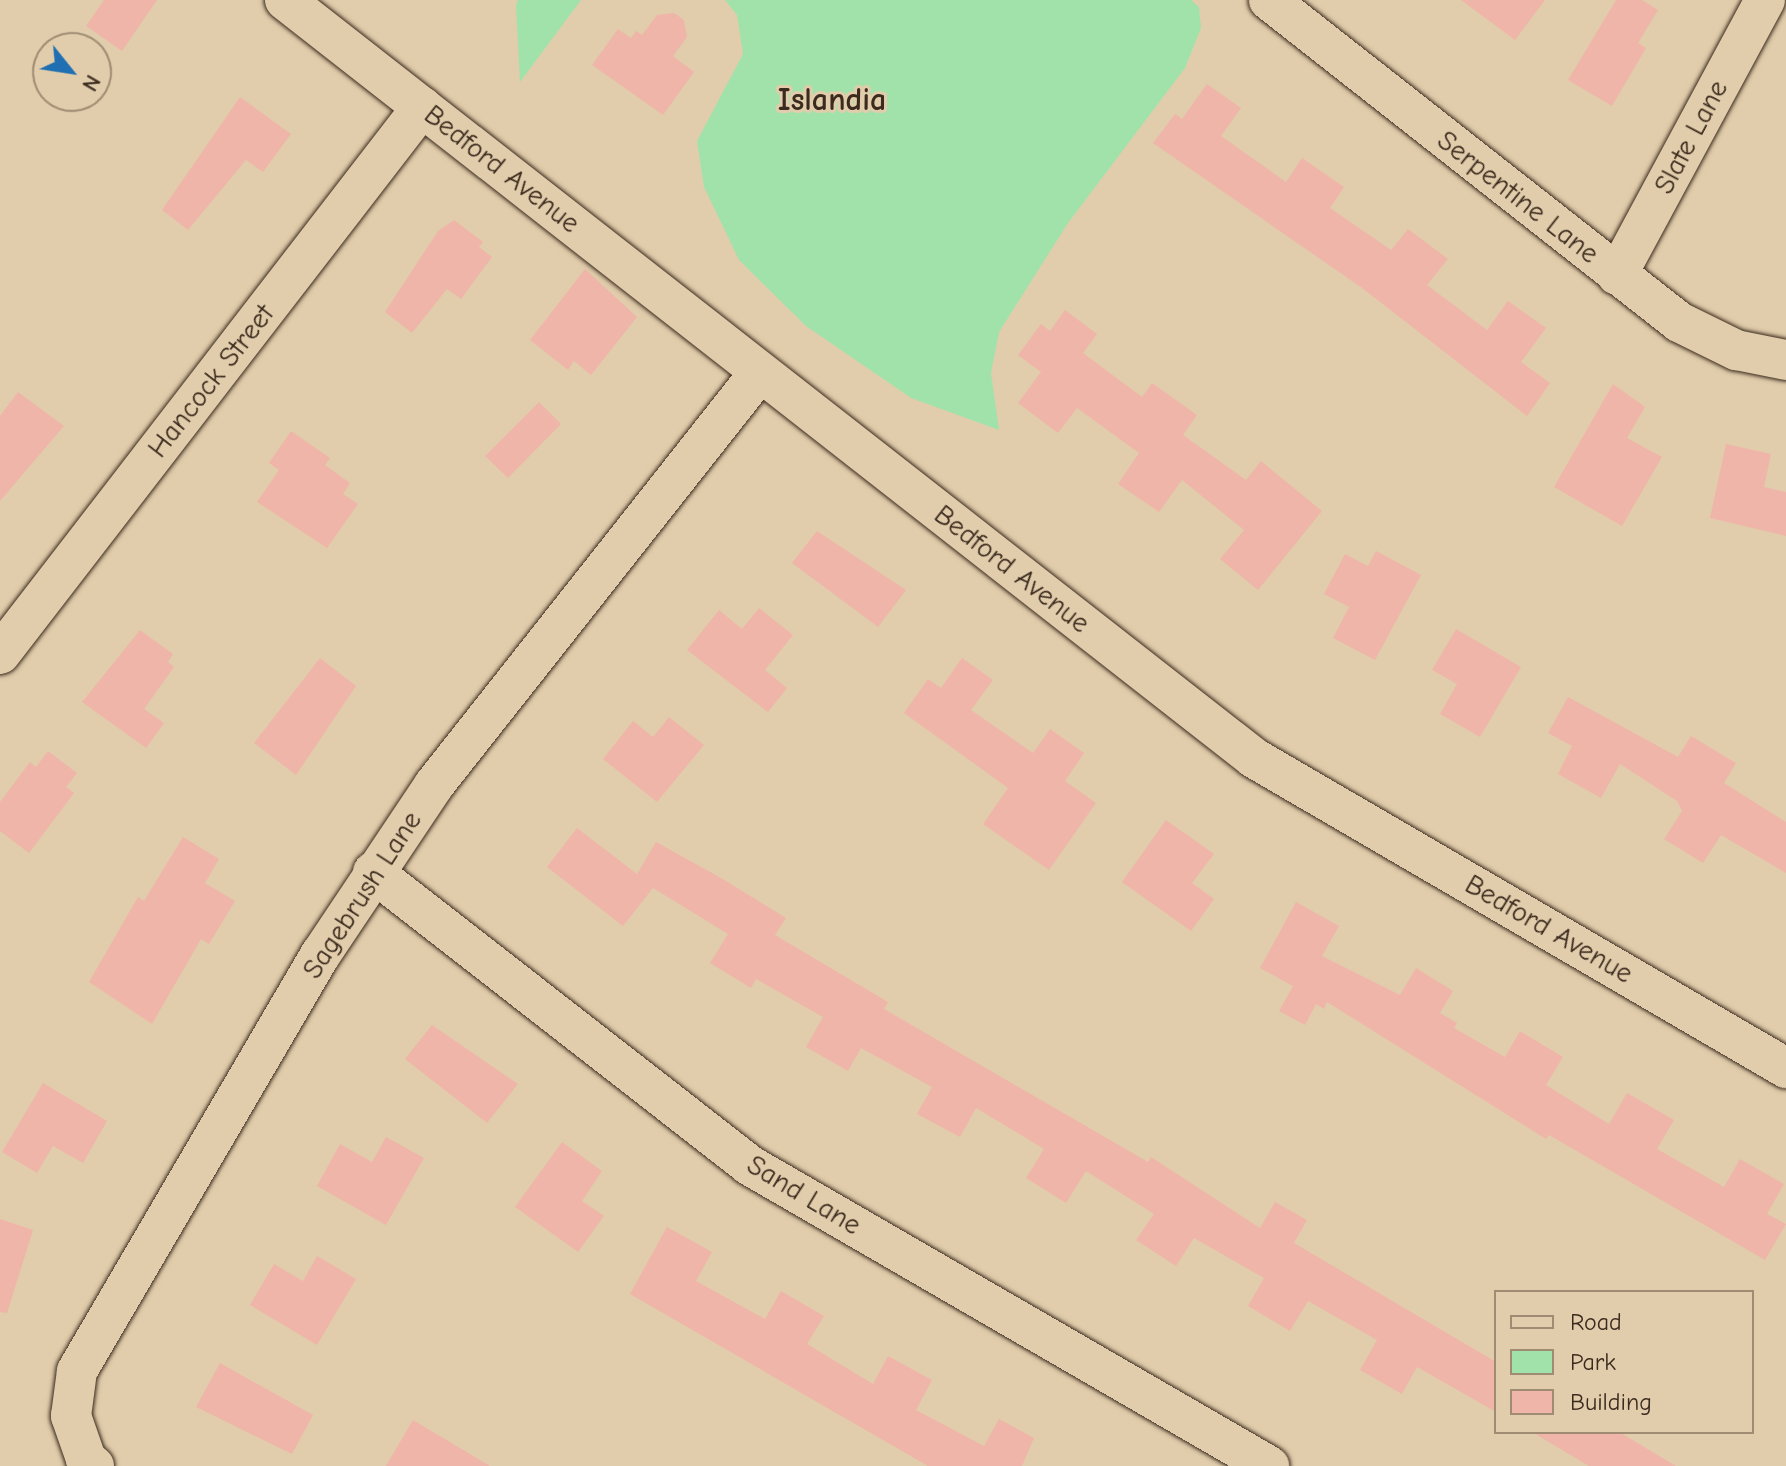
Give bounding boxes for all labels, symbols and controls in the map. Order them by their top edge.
north arrow [32,32,112,112]
text: N [76,70,106,96]
street label: Slate Lane [1647,74,1735,200]
district label: Islandia [778,81,886,119]
street label: Bedford Avenue [418,98,586,240]
street label: Serpentine Lane [1431,124,1605,270]
street label: Hancock Street [141,298,281,464]
street label: Bedford Avenue [928,498,1096,640]
street label: Sagebrush Lane [295,805,429,985]
street label: Bedford Avenue [1459,867,1639,991]
street label: Sand Lane [741,1148,867,1242]
legend [1494,1290,1754,1434]
text: Road [1570,1308,1622,1336]
text: Park [1570,1348,1616,1376]
text: Building [1570,1388,1652,1416]

